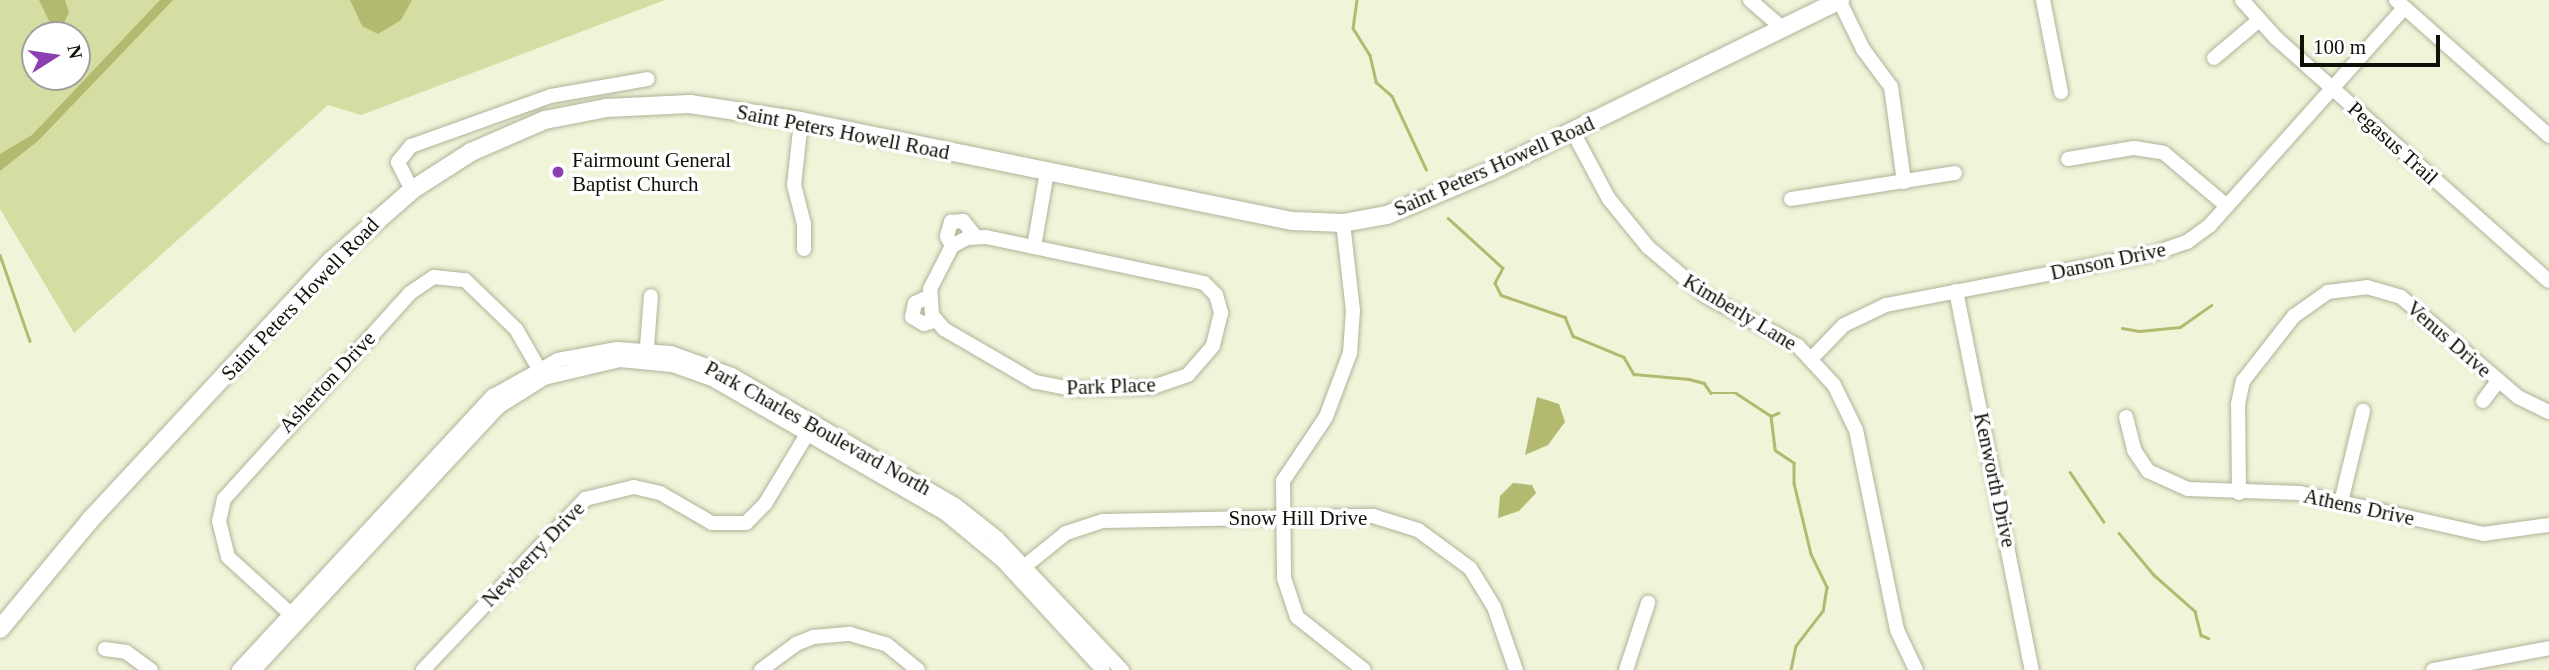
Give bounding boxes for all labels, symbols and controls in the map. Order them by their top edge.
north arrow [21,21,91,91]
scale bar [2304,21,2444,65]
text: 100 m [2313,35,2366,59]
text: N [63,43,87,61]
street label: Pegasus Trail [2343,96,2443,190]
street label: Saint Peters Howell Road [734,99,952,165]
street label: Saint Peters Howell Road [1390,110,1598,222]
place label: Fairmount General Baptist Church [572,147,731,197]
marker: Fairmount General Baptist Church [550,164,566,180]
street label: Saint Peters Howell Road [216,212,384,386]
street label: Danson Drive [2048,236,2168,286]
street label: Kimberly Lane [1679,268,1801,356]
street label: Venus Drive [2401,295,2497,383]
street label: Asherton Drive [273,326,381,438]
street label: Park Charles Boulevard North [700,355,936,501]
street label: Park Place [1066,372,1156,400]
street label: Kenworth Drive [1968,410,2022,550]
street label: Athens Drive [2301,483,2417,531]
street label: Newberry Drive [476,496,590,612]
street label: Snow Hill Drive [1229,505,1367,531]

